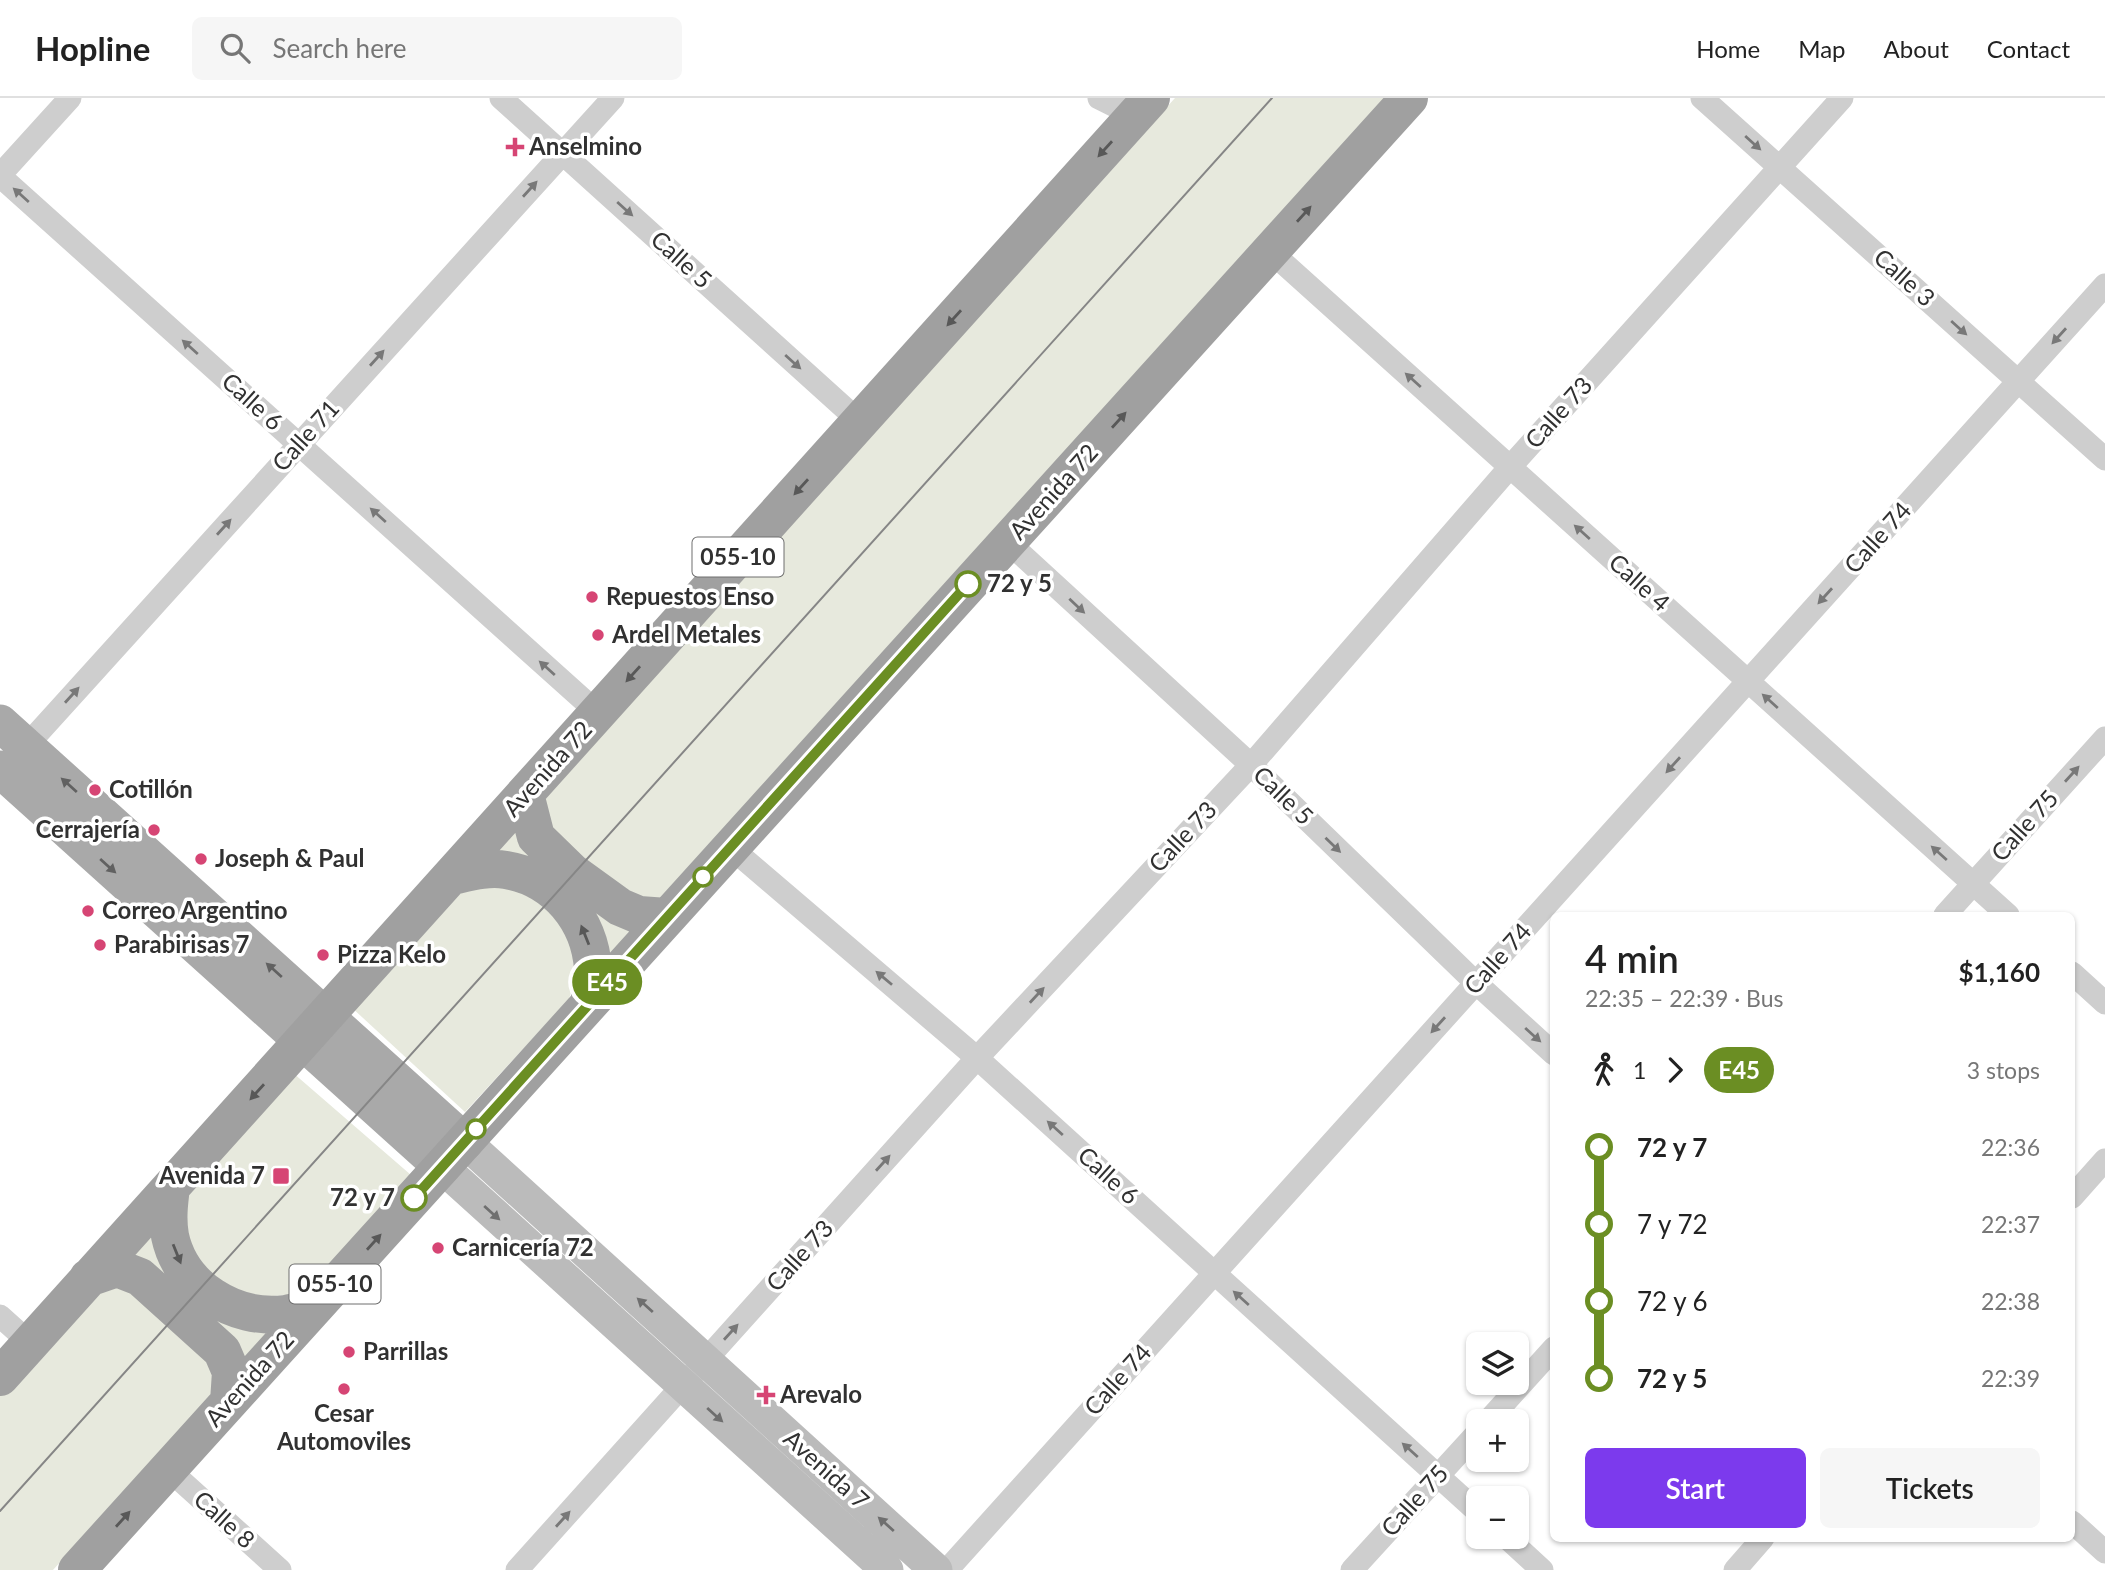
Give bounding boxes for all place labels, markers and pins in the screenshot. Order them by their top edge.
place label: Anselmino [528,131,642,160]
marker: Anselmino [507,139,523,155]
place label: 72 y 5 [987,568,1052,597]
marker: 72 y 5 [955,571,981,597]
place label: Repuestos Enso [606,581,774,610]
marker: Repuestos Enso [584,589,600,605]
place label: Ardel Metales [611,619,761,648]
marker: Ardel Metales [590,627,606,643]
place label: Cotillón [109,774,193,803]
marker: Cotillón [87,782,103,798]
place label: Cerrajería [35,814,140,843]
marker: Cerrajería [146,822,162,838]
place label: Joseph & Paul [215,843,364,872]
marker: Joseph & Paul [193,851,209,867]
unlabelled marker [693,867,713,887]
place label: Correo Argentino [102,895,287,924]
marker: Correo Argentino [80,903,96,919]
place label: Parabirisas 7 [114,929,250,958]
marker: Parabirisas 7 [92,937,108,953]
place label: Pizza Kelo [337,939,446,968]
marker: Pizza Kelo [315,947,331,963]
unlabelled marker [466,1119,486,1139]
place label: Avenida 7 [158,1160,265,1189]
marker: Avenida 7 [271,1166,291,1186]
place label: 72 y 7 [330,1182,395,1211]
marker: 72 y 7 [401,1185,427,1211]
place label: Carnicería 72 [452,1232,594,1261]
marker: Carnicería 72 [430,1240,446,1256]
place label: Parrillas [363,1336,448,1365]
marker: Parrillas [341,1344,357,1360]
place label: Arevalo [779,1379,862,1408]
marker: Cesar Automoviles [336,1381,352,1397]
marker: Arevalo [758,1387,774,1403]
place label: Cesar Automoviles [276,1398,411,1455]

